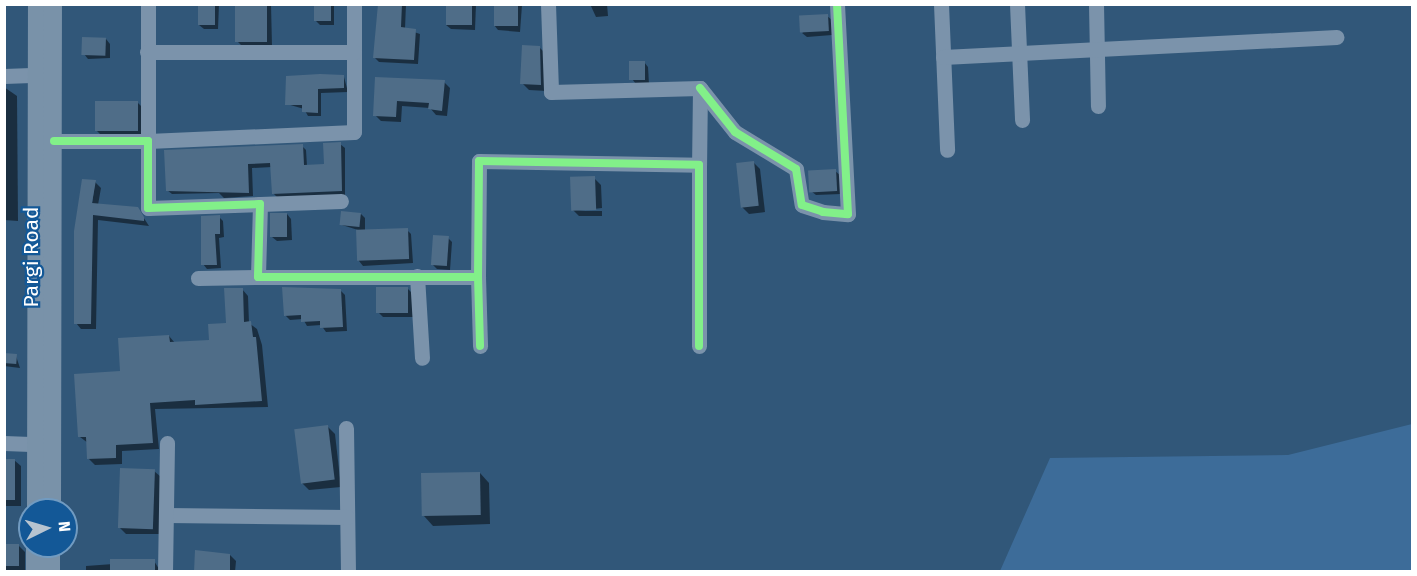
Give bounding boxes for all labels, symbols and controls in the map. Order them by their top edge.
street label: Pargi Road [18,206,44,308]
north arrow [18,498,78,558]
text: N [55,520,74,533]

